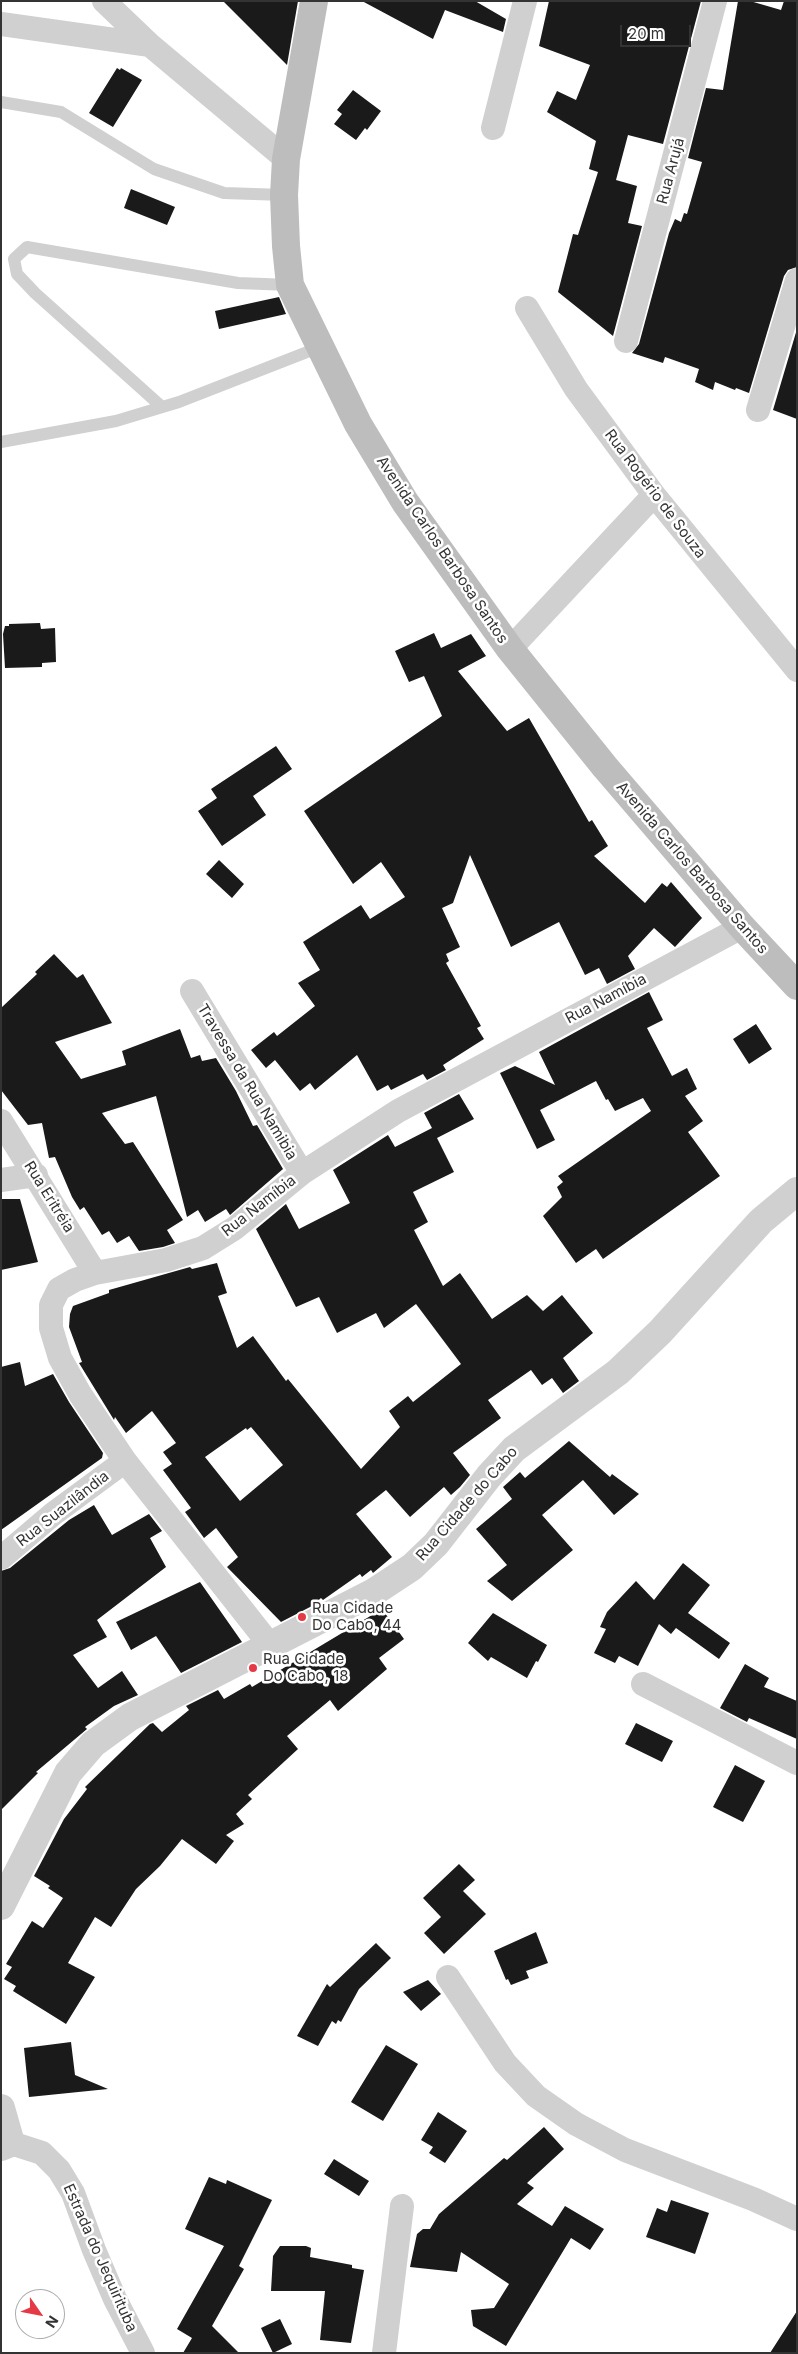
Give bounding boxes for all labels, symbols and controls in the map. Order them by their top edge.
scale bar [623,15,694,47]
text: 20 m [628,24,664,43]
street label: Rua Arujá [653,136,689,206]
street label: Rua Rogério de Souza [601,426,709,562]
street label: Avenida Carlos Barbosa Santos [372,453,512,647]
street label: Avenida Carlos Barbosa Santos [612,778,772,958]
street label: Rua Namíbia [563,970,649,1028]
street label: Travessa da Rua Namibia [193,1001,301,1163]
street label: Rua Eritréia [20,1158,78,1236]
street label: Rua Namíbia [218,1172,300,1240]
street label: Rua Cidade do Cabo [412,1443,522,1565]
street label: Rua Suazilândia [13,1467,113,1551]
place label: Rua Cidade Do Cabo, 44 [312,1599,402,1634]
marker: Rua Cidade Do Cabo, 44 [296,1611,308,1623]
place label: Rua Cidade Do Cabo, 18 [263,1650,349,1685]
marker: Rua Cidade Do Cabo, 18 [247,1662,259,1674]
street label: Estrada do Jequirituba [59,2181,141,2335]
north arrow [15,2289,65,2339]
text: N [42,2313,62,2331]

